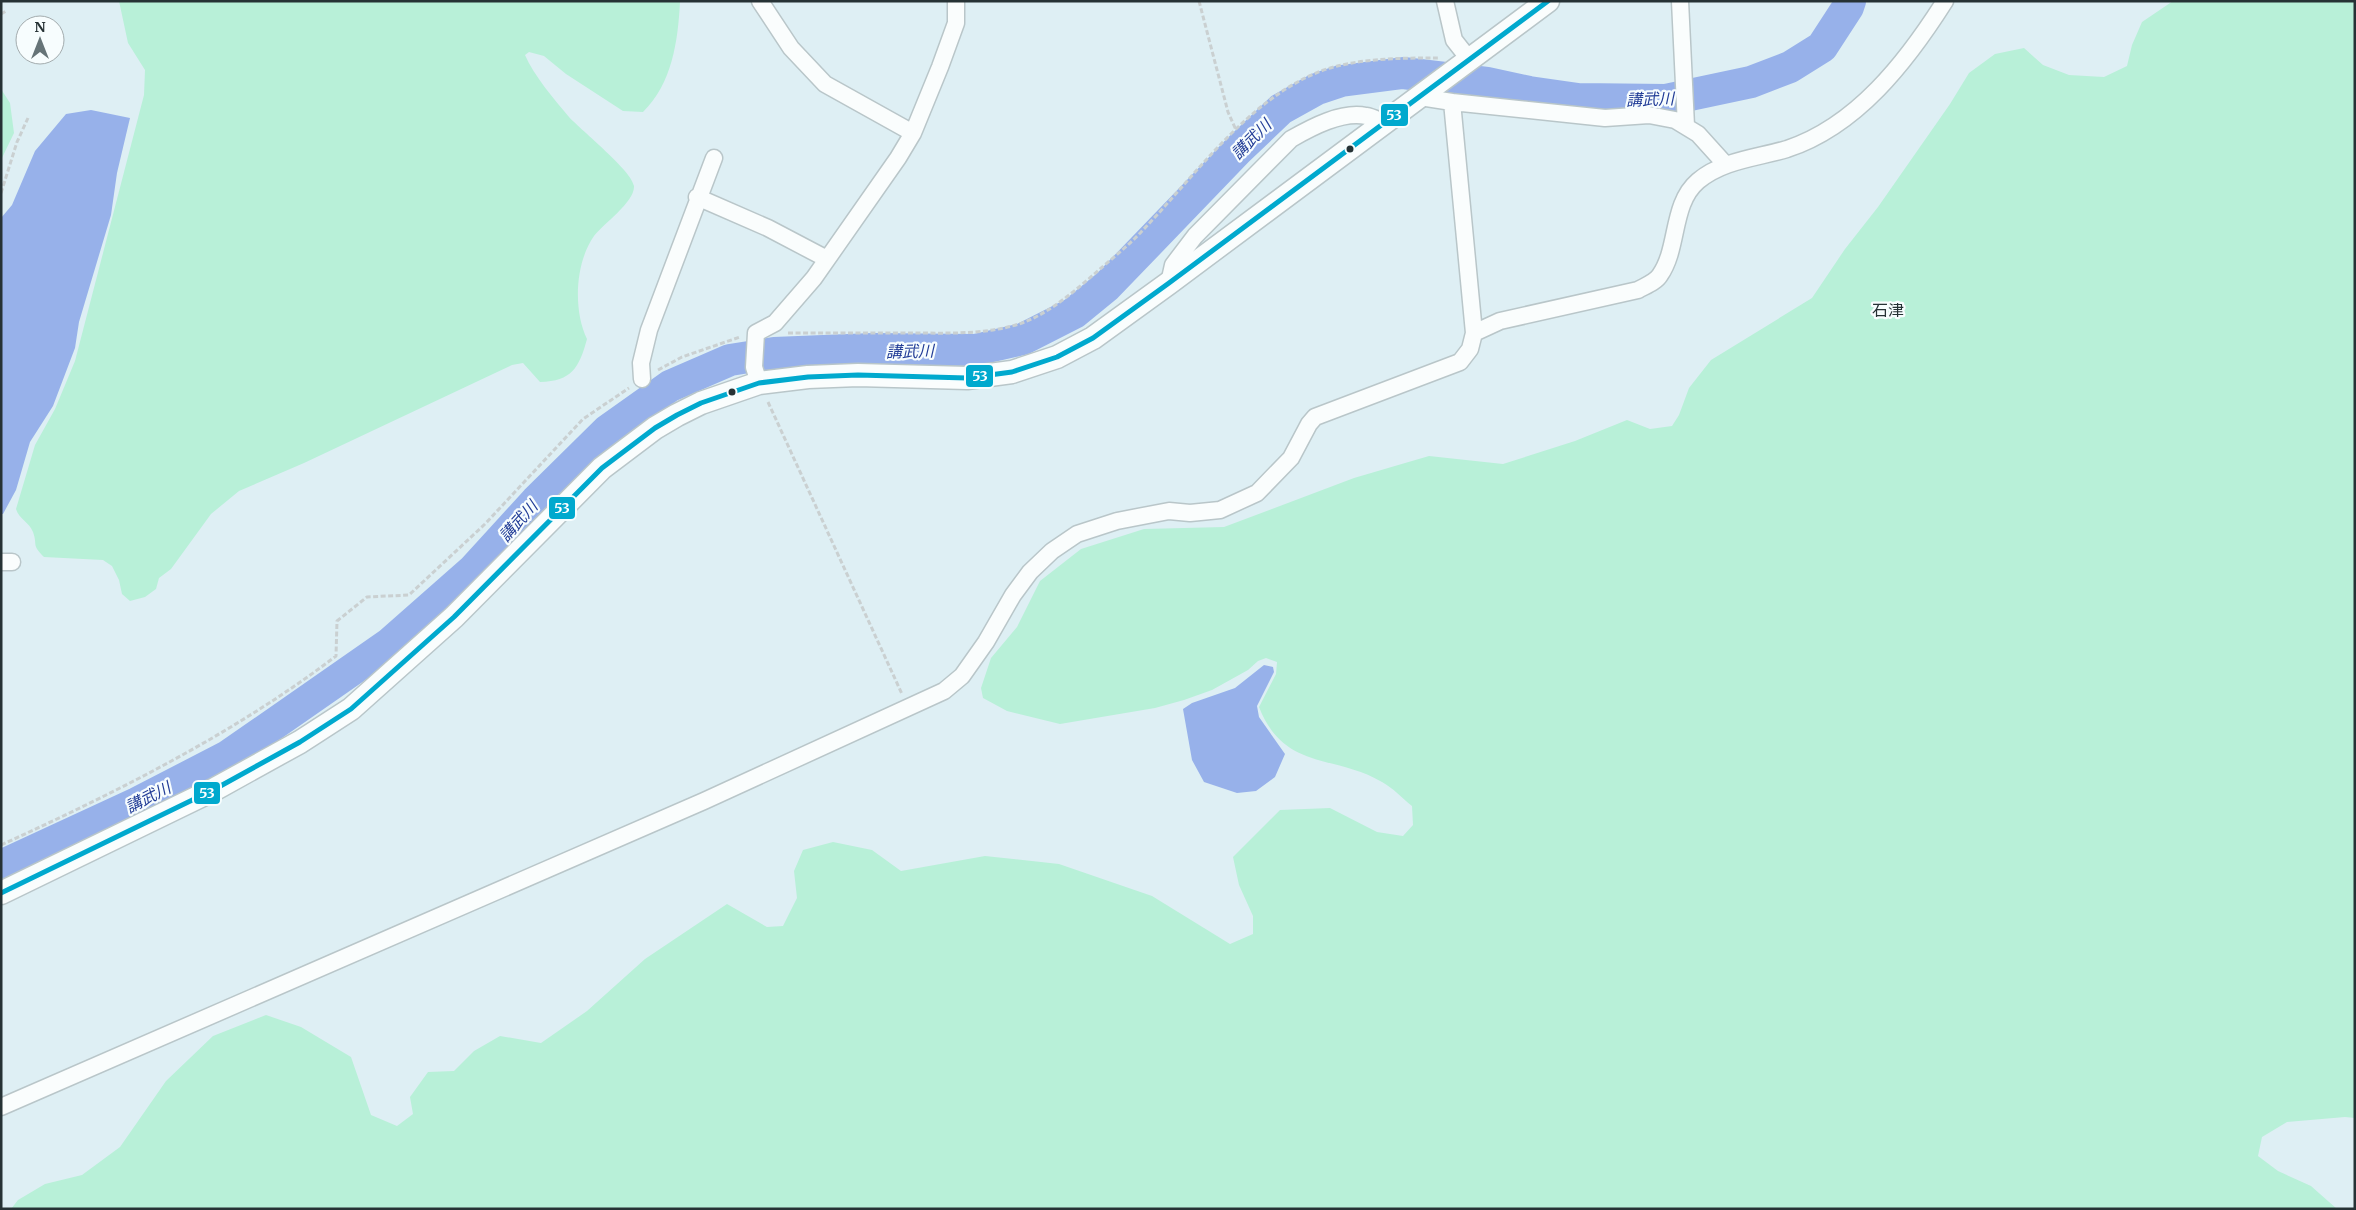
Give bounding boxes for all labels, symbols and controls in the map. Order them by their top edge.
north arrow [15,15,65,65]
text: N [34,18,46,36]
water label: 講武川 [1626,88,1676,110]
line badge: 53 [1380,103,1409,127]
text: 53 [1386,106,1402,124]
water label: 講武川 [1227,114,1276,163]
unlabelled marker [1345,144,1355,154]
district label: 石津 [1872,300,1904,320]
water label: 講武川 [886,341,936,361]
line badge: 53 [965,364,994,388]
text: 53 [972,367,988,385]
unlabelled marker [727,387,737,397]
water label: 講武川 [495,495,543,546]
line badge: 53 [548,496,576,520]
text: 53 [554,499,570,517]
water label: 講武川 [122,776,176,817]
line badge: 53 [193,781,221,805]
text: 53 [199,784,215,802]

